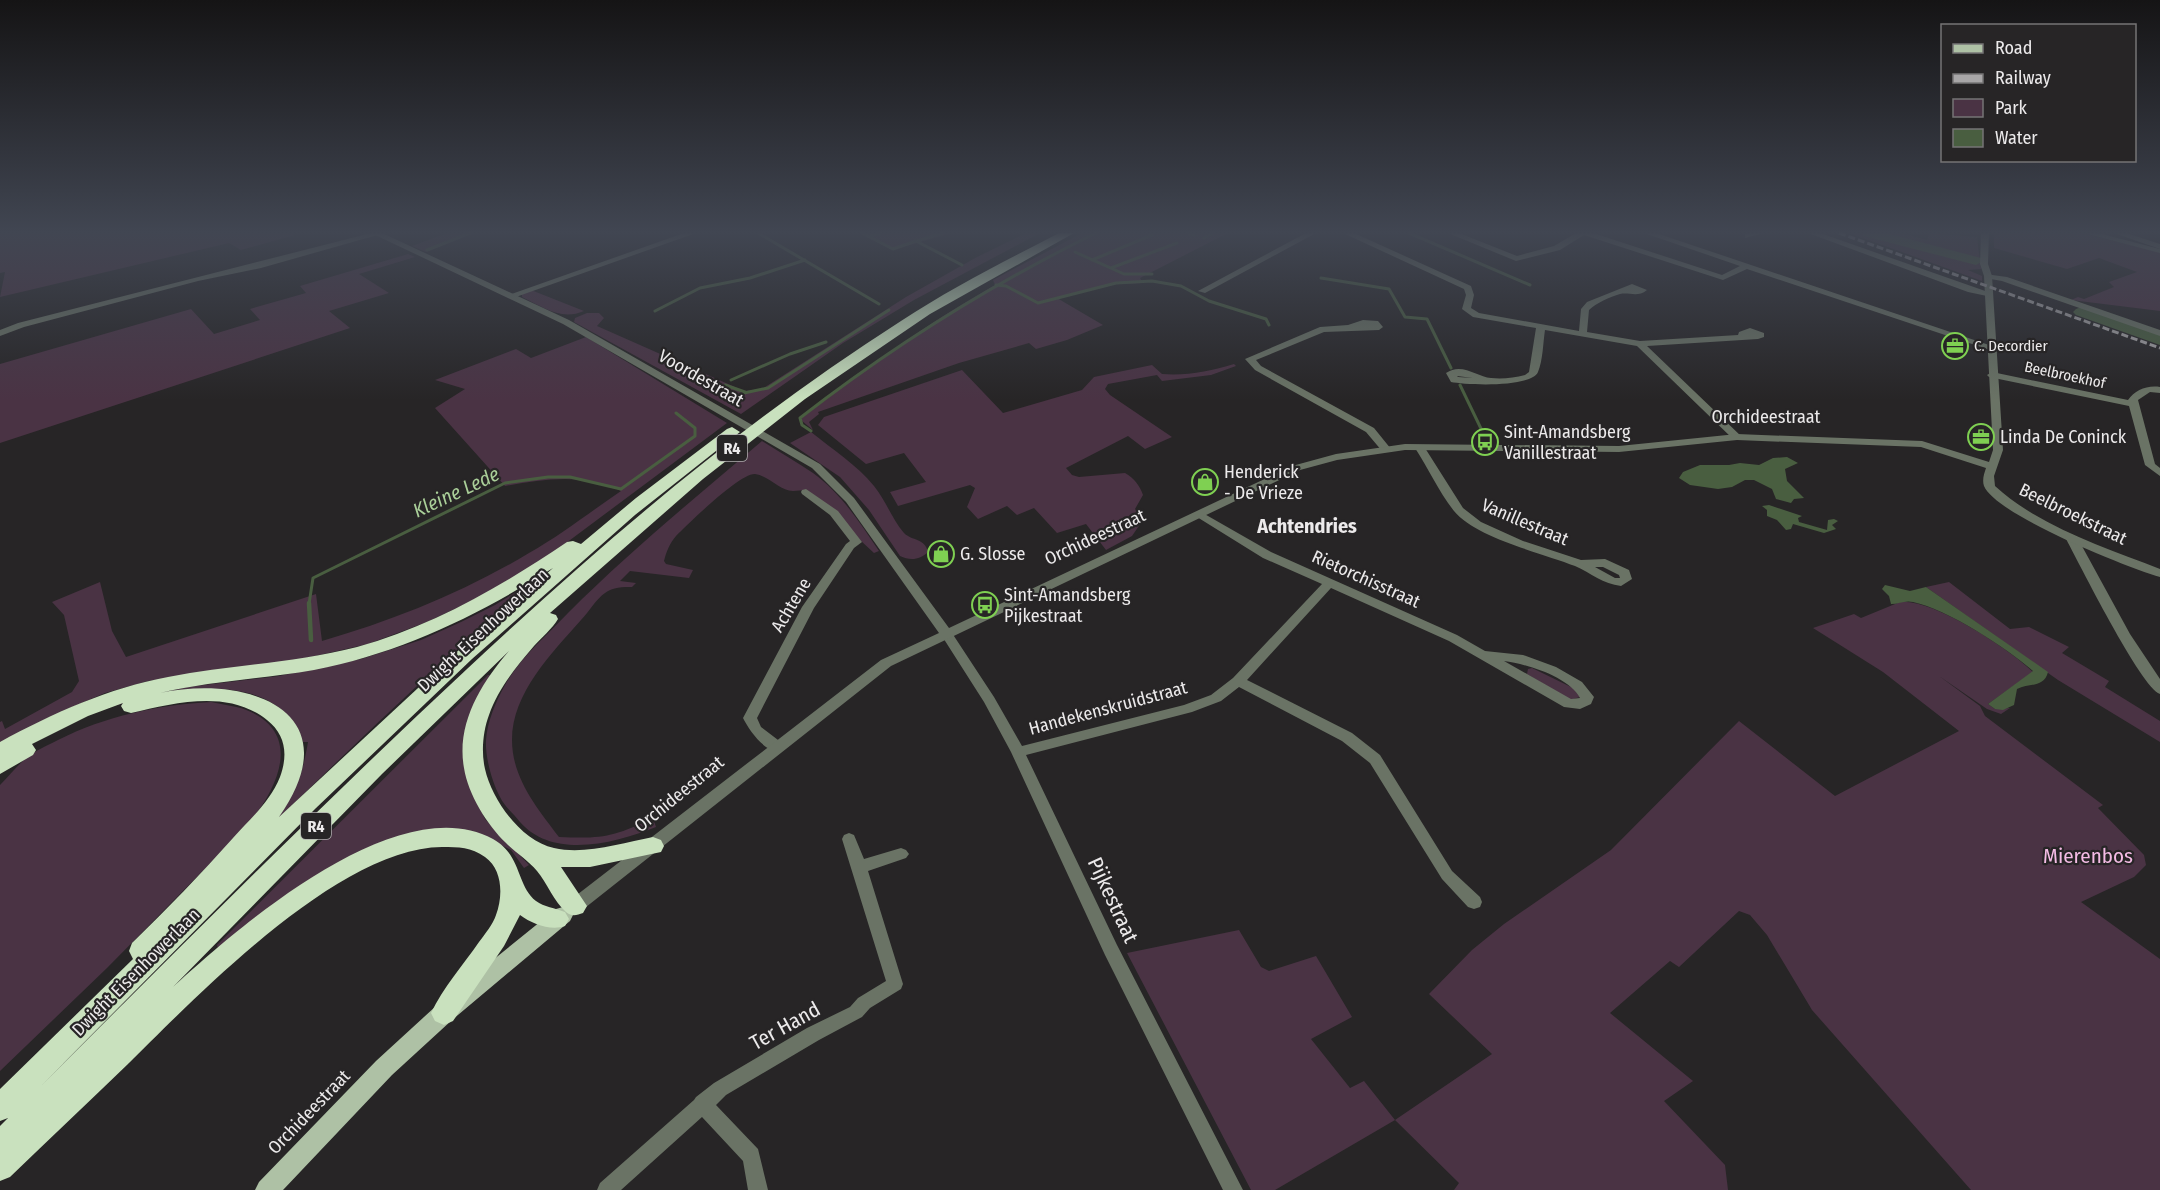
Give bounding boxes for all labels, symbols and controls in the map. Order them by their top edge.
legend [1941,24,2136,162]
text: Road [1995,37,2032,59]
text: Railway [1995,67,2051,89]
text: Park [1995,97,2028,119]
text: Water [1995,127,2038,149]
office icon: C. Decordier [1940,331,1970,361]
place label: C. Decordier [1974,337,2049,355]
street label: Voordestraat [654,345,748,411]
street label: Beelbroekhof [2023,358,2109,393]
street label: Orchideestraat [1712,406,1821,428]
place label: Sint-Amandsberg Vanillestraat [1504,421,1631,464]
office icon: Linda De Coninck [1966,422,1996,452]
place label: Linda De Coninck [2000,426,2127,448]
bus stop icon: Sint-Amandsberg Vanillestraat [1470,427,1500,457]
road number: R4 [717,435,747,461]
water label: Kleine Lede [409,461,504,522]
place label: Henderick - De Vrieze [1224,461,1303,504]
shop icon: Henderick - De Vrieze [1190,467,1220,497]
street label: Beelbroekstraat [2016,478,2131,550]
street label: Vanillestraat [1478,494,1572,550]
street label: Orchideestraat [1041,504,1149,570]
district label: Achtendries [1256,514,1357,538]
shop icon: G. Slosse [926,539,956,569]
place label: G. Slosse [960,543,1026,565]
street label: Rietorchisstraat [1309,545,1424,613]
street label: Dwight Eisenhowerlaan [413,563,553,697]
street label: Achtene [766,574,816,636]
place label: Sint-Amandsberg Pijkestraat [1004,584,1131,627]
bus stop icon: Sint-Amandsberg Pijkestraat [970,590,1000,620]
street label: Handekenskruidstraat [1026,676,1190,740]
street label: Orchideestraat [630,751,728,837]
road number: R4 [301,813,331,839]
park label: Mierenbos [2043,843,2133,869]
street label: Pijkestraat [1082,853,1144,947]
street label: Dwight Eisenhowerlaan [68,904,204,1040]
street label: Ter Hand [745,996,825,1056]
street label: Orchideestraat [263,1065,355,1159]

